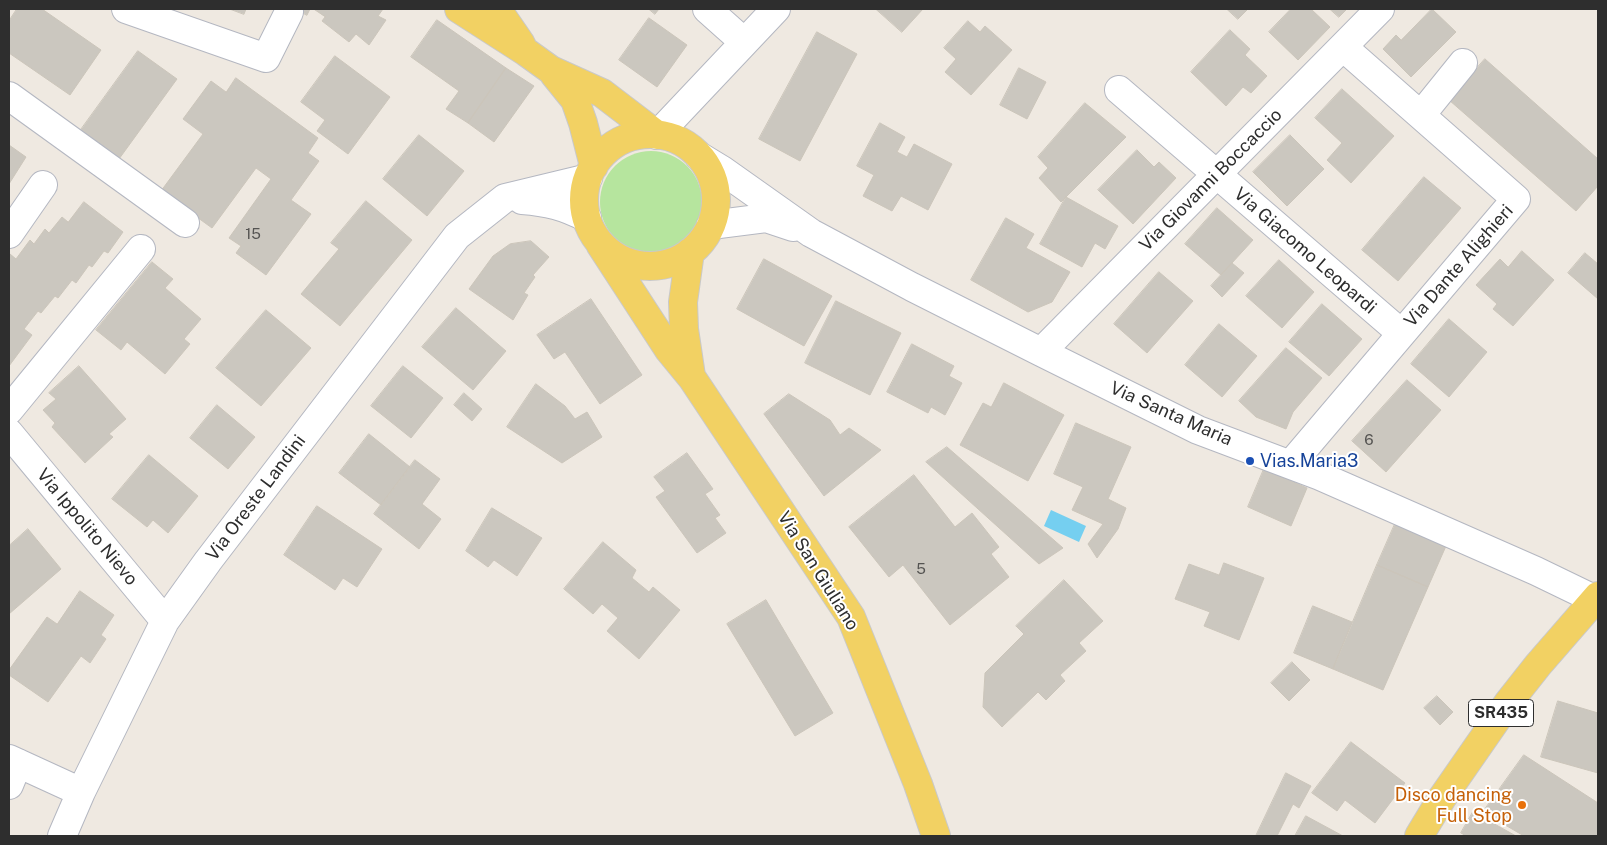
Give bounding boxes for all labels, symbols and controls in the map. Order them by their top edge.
street label: Via Giovanni Boccaccio [1135,104,1287,256]
street label: Via Giacomo Leopardi [1229,183,1381,319]
street label: Via Dante Alighieri [1400,200,1518,332]
house number: 15 [245,225,261,243]
street label: Via Santa Maria [1107,377,1235,451]
street label: Via Oreste Landini [202,431,310,565]
house number: 6 [1364,431,1374,449]
place label: Vias.Maria3 [1260,450,1358,472]
marker: Vias.Maria3 [1244,455,1256,467]
street label: Via Ippolito Nievo [32,464,142,590]
street label: Via San Giuliano [773,508,863,634]
house number: 5 [916,560,926,578]
road number: SR435 [1468,700,1534,726]
place label: Disco dancing Full Stop [1395,784,1512,826]
marker: Disco dancing Full Stop [1516,799,1528,811]

